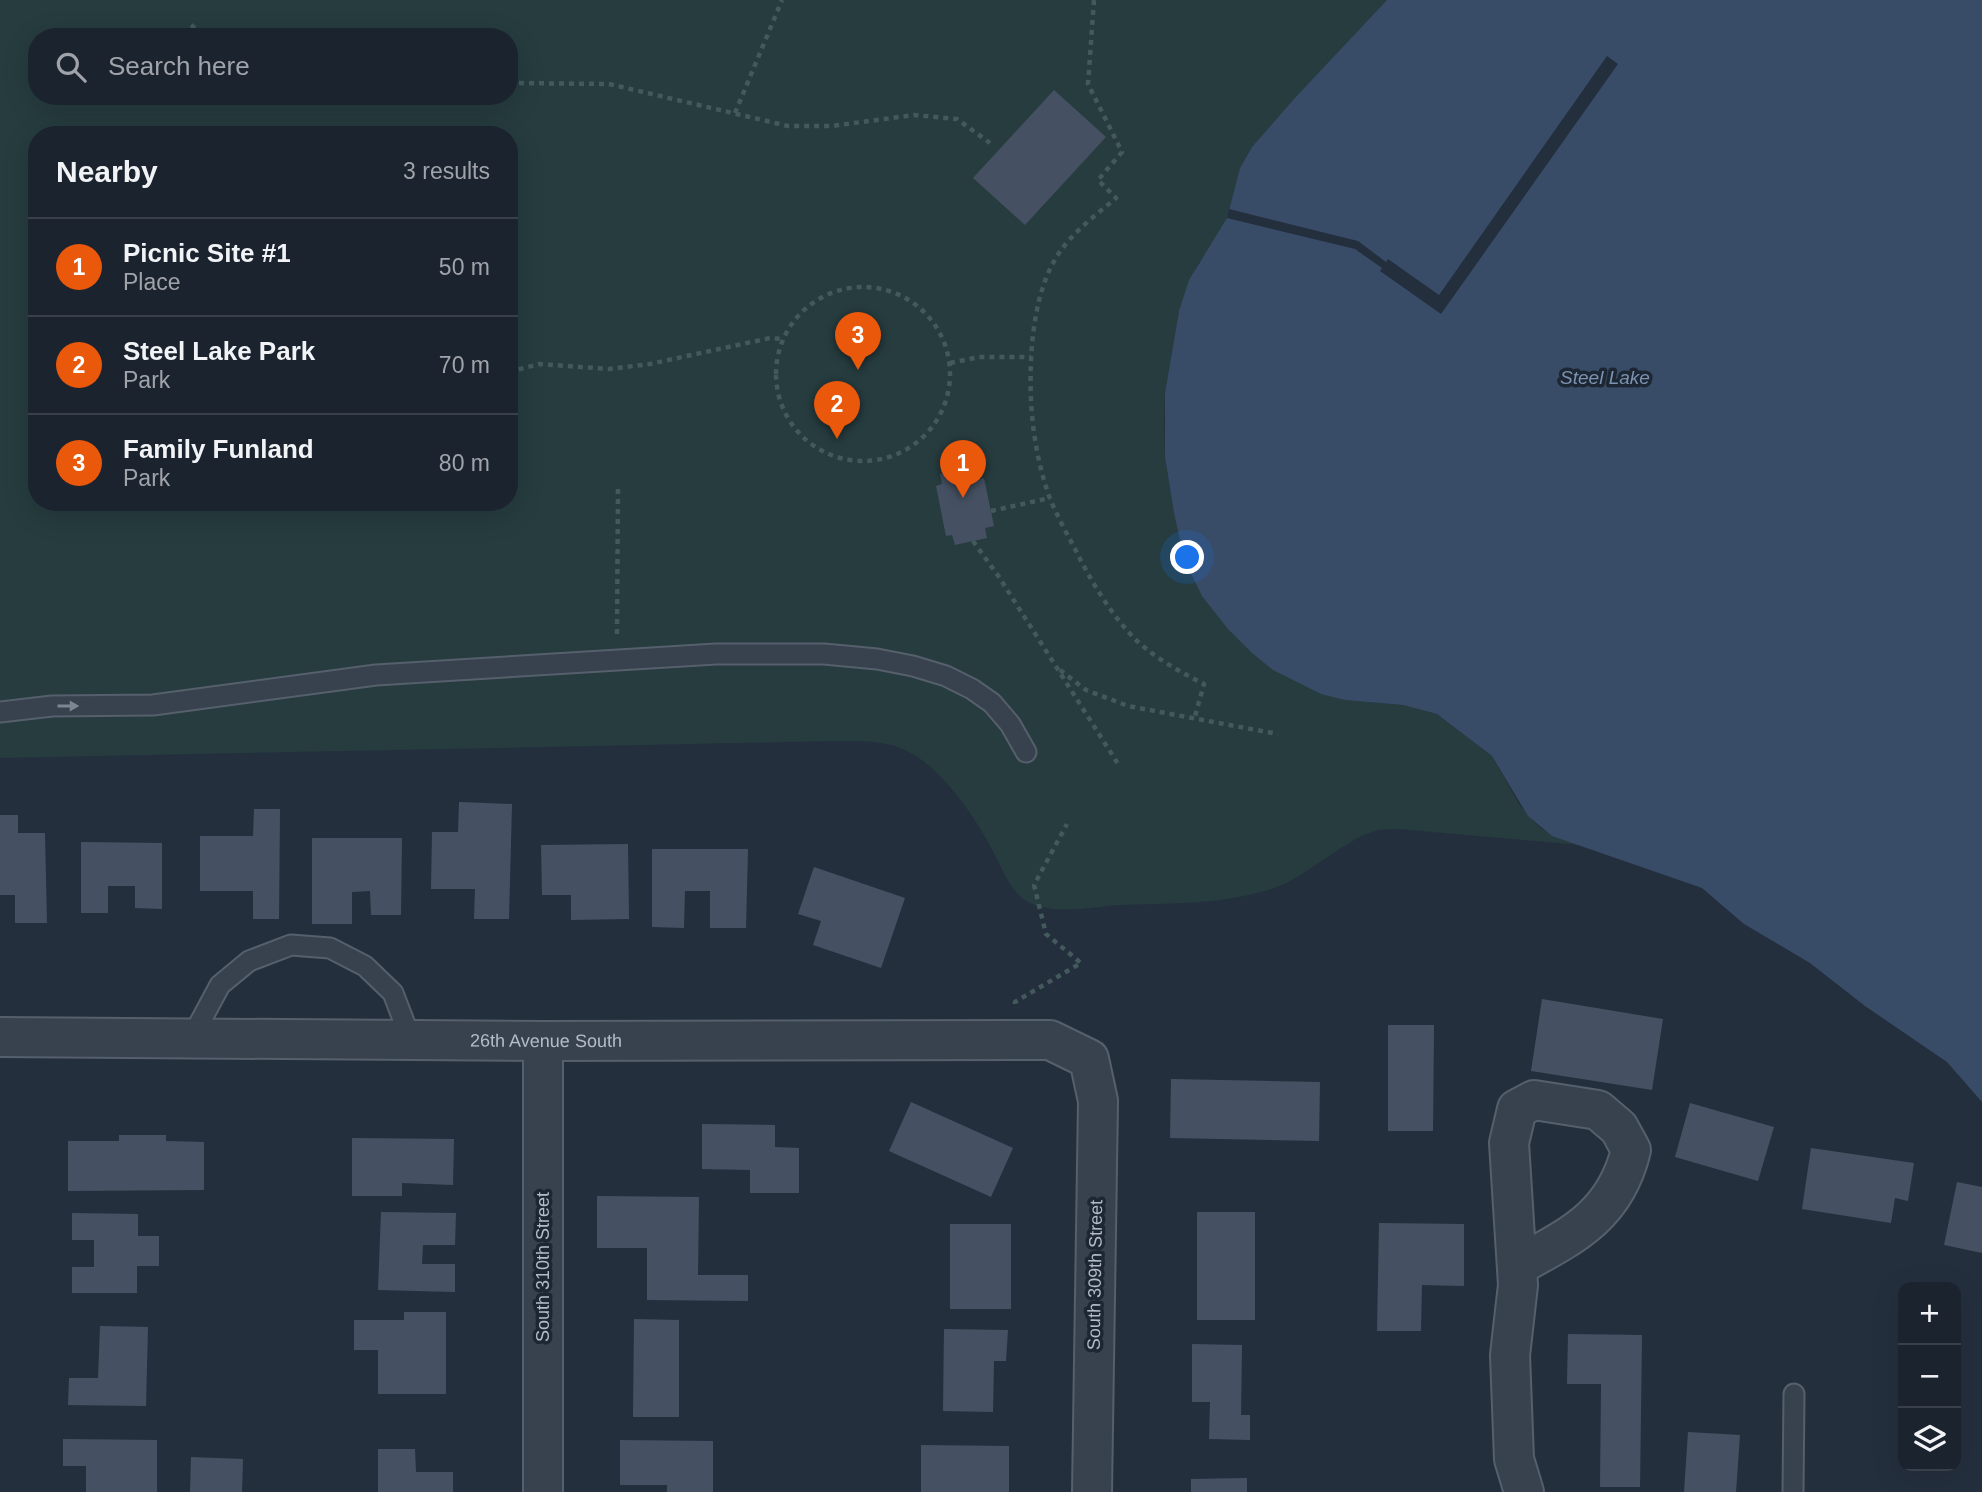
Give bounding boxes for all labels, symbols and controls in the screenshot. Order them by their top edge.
search box [28,28,518,105]
icon: search [52,48,90,86]
text: Search here [108,51,250,81]
text: Nearby [56,155,158,188]
text: 3 results [403,158,490,184]
text: Picnic Site #1 [123,238,291,268]
text: 1 [73,254,85,280]
text: 50 m [439,254,490,280]
text: Place [123,269,181,295]
pin: 3 [835,312,881,370]
text: Steel Lake Park [123,336,315,366]
text: 2 [73,352,85,378]
text: 70 m [439,352,490,378]
text: Park [123,367,170,393]
water label: Steel Lake [1560,367,1650,388]
pin: 2 [814,381,860,439]
text: Family Funland [123,434,314,464]
pin: 1 [940,440,986,498]
text: 3 [73,450,85,476]
text: 80 m [439,450,490,476]
text: Park [123,465,170,491]
your location [1170,540,1204,574]
one-way arrow [57,700,79,712]
street label: 26th Avenue South [470,1030,622,1051]
street label: South 310th Street [533,1192,553,1342]
street label: South 309th Street [1084,1200,1106,1350]
map controls [1898,1282,1961,1471]
button: + [1898,1282,1961,1345]
button: − [1898,1345,1961,1408]
button: layers [1898,1408,1961,1471]

